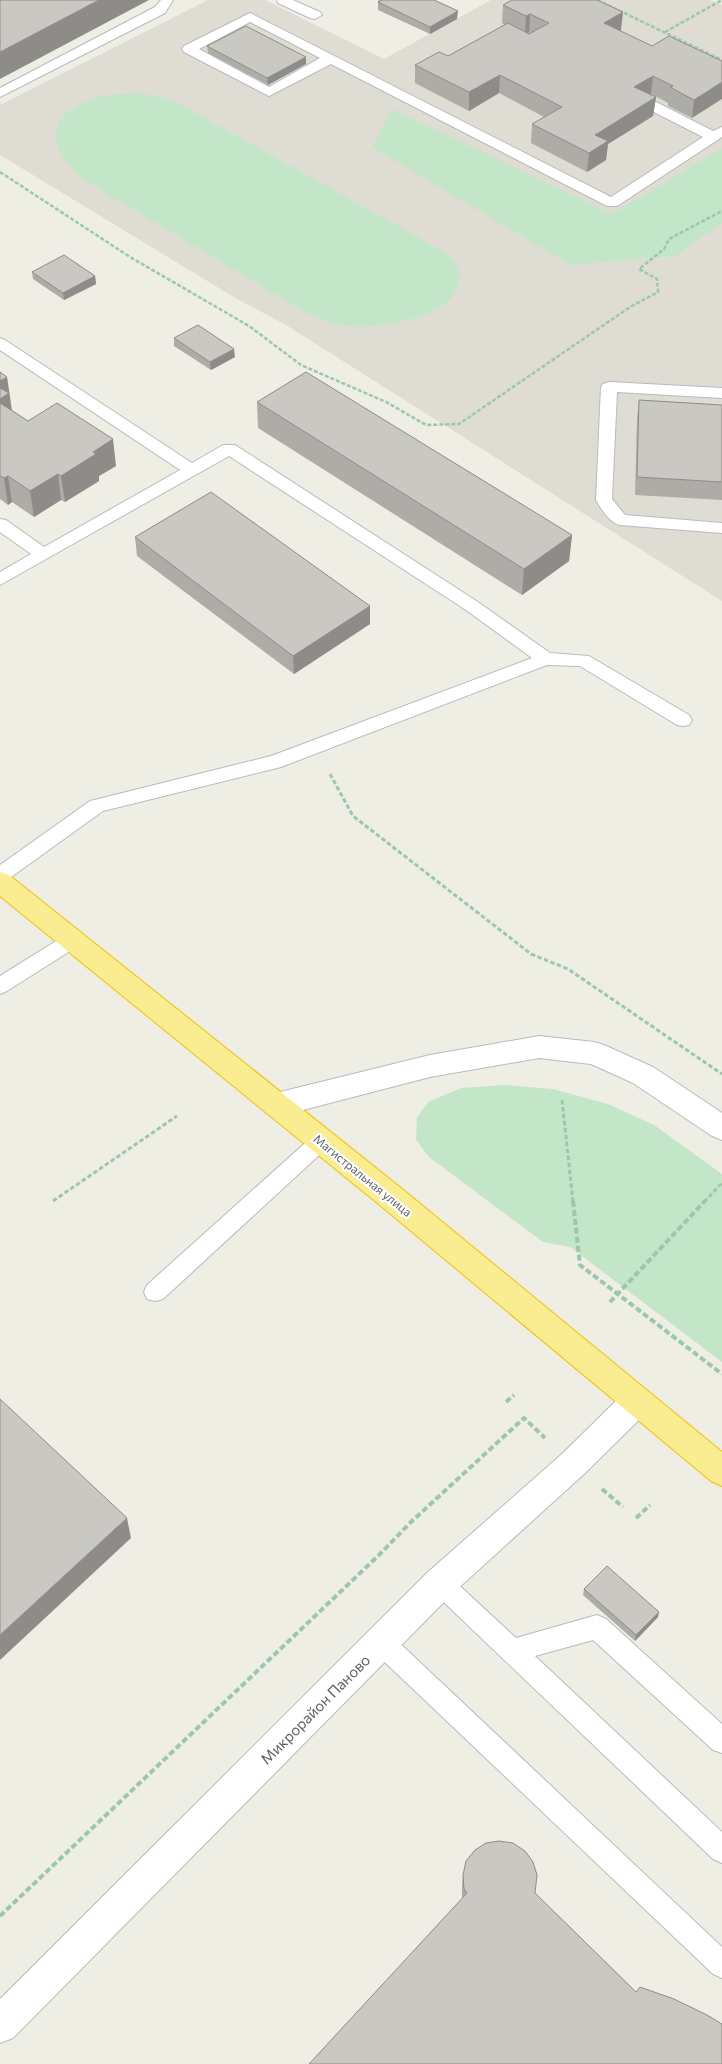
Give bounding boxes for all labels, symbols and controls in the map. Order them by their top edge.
street label: Магистральная улица [311,1131,415,1219]
street label: Микрорайон Паново [256,1650,374,1768]

